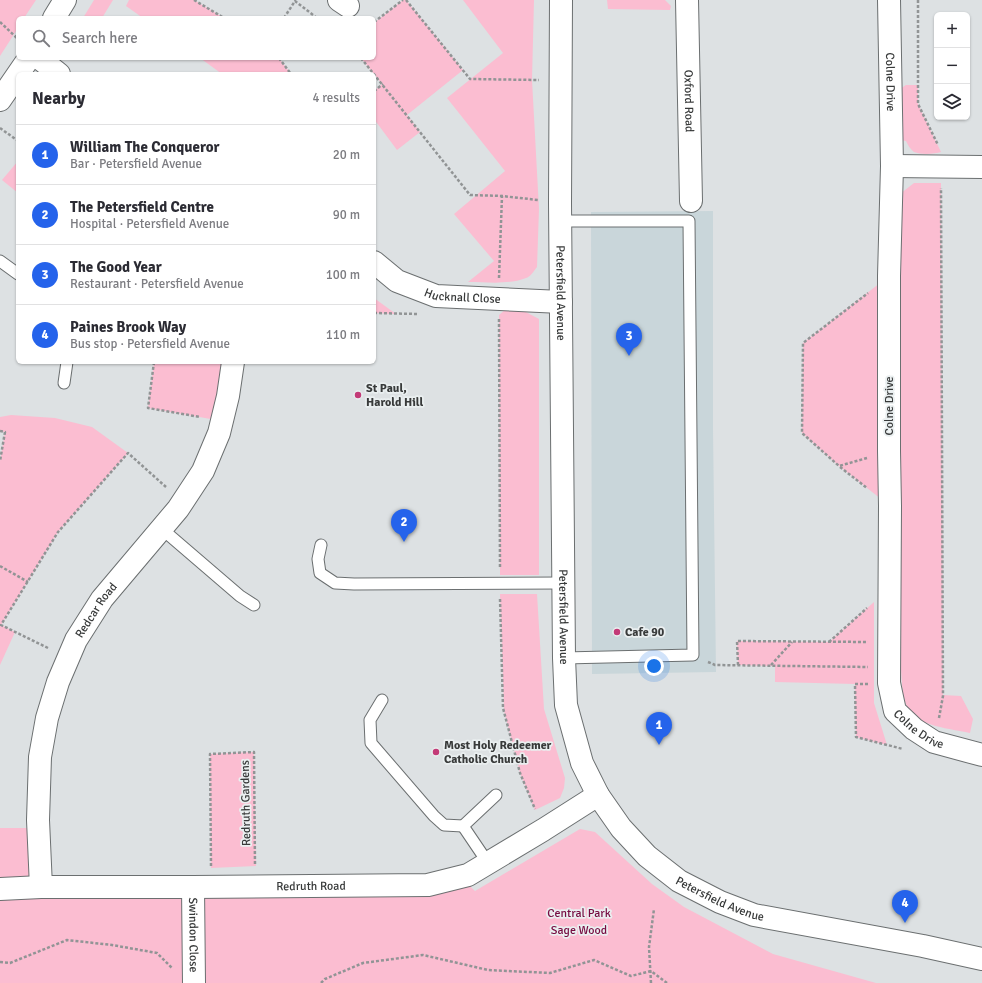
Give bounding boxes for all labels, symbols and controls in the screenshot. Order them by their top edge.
map controls [934,12,970,120]
button: + [934,12,970,48]
search box [16,16,376,60]
icon: search [30,27,52,49]
text: Search here [62,29,138,47]
button: − [934,48,970,84]
street label: Colne Drive [882,52,899,112]
street label: Oxford Road [681,70,697,132]
button: layers [934,84,970,120]
text: Nearby [32,88,85,109]
text: 4 results [312,90,360,106]
text: William The Conqueror [70,138,220,156]
text: 1 [41,147,49,163]
text: 20 m [333,147,360,163]
text: Bar · Petersfield Avenue [70,156,202,172]
text: The Petersfield Centre [70,198,214,216]
text: 2 [41,207,49,223]
text: 90 m [333,207,360,223]
text: Hospital · Petersfield Avenue [70,216,229,232]
street label: Petersfield Avenue [553,245,569,341]
text: The Good Year [70,258,162,276]
text: 3 [41,267,49,283]
text: 100 m [326,267,360,283]
text: Restaurant · Petersfield Avenue [70,276,244,292]
street label: Hucknall Close [422,285,501,307]
text: Paines Brook Way [70,318,186,336]
pin: 3 [616,323,642,356]
text: 4 [41,327,49,343]
text: 110 m [326,327,360,343]
text: Bus stop · Petersfield Avenue [70,336,230,352]
street label: Colne Drive [882,377,897,435]
place label: St Paul, Harold Hill [366,381,423,410]
marker: St Paul, Harold Hill [353,390,363,400]
pin: 2 [391,509,417,542]
street label: Petersfield Avenue [556,569,572,665]
street label: Redcar Road [72,579,120,641]
place label: Cafe 90 [625,625,665,640]
marker: Cafe 90 [612,627,622,637]
your location [644,656,664,676]
street label: Colne Drive [890,706,945,752]
pin: 1 [646,712,672,745]
place label: Most Holy Redeemer Catholic Church [444,738,552,767]
marker: Most Holy Redeemer Catholic Church [431,747,441,757]
street label: Redruth Gardens [238,760,254,846]
street label: Petersfield Avenue [673,873,765,924]
street label: Redruth Road [276,878,346,894]
pin: 4 [892,890,918,923]
street label: Swindon Close [186,897,201,973]
park label: Central Park [547,906,611,921]
park label: Sage Wood [551,923,607,938]

